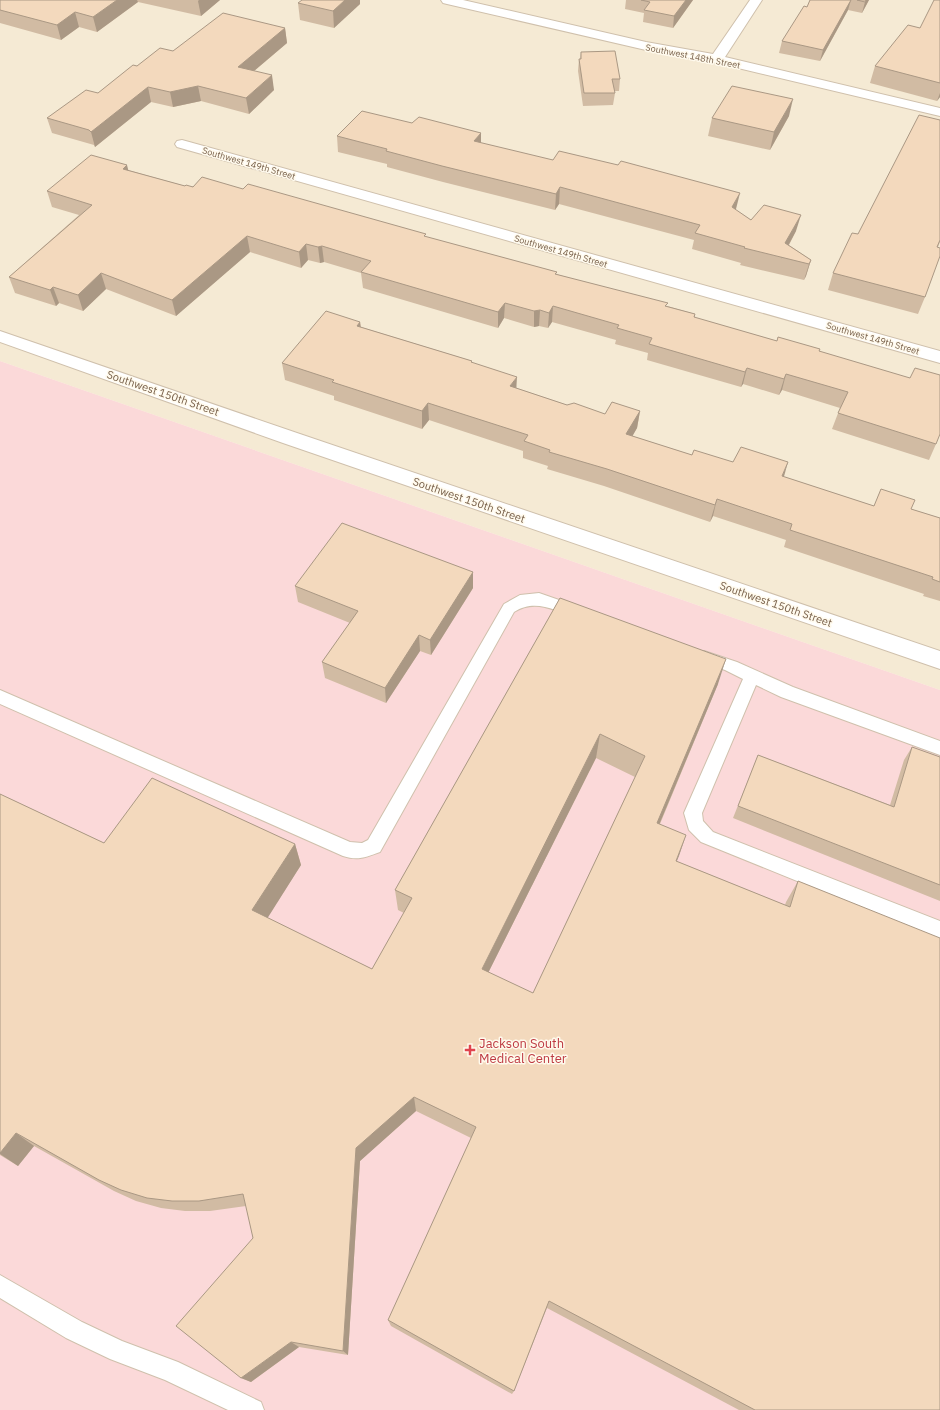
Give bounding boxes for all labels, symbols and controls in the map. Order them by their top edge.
street label: Southwest 148th Street [645,41,741,71]
street label: Southwest 149th Street [201,144,297,182]
street label: Southwest 149th Street [513,232,609,270]
street label: Southwest 149th Street [825,319,921,357]
street label: Southwest 150th Street [105,367,221,419]
street label: Southwest 150th Street [411,474,527,526]
street label: Southwest 150th Street [718,578,834,630]
place label: Jackson South Medical Center [479,1035,567,1067]
marker: Jackson South Medical Center [464,1044,476,1056]

